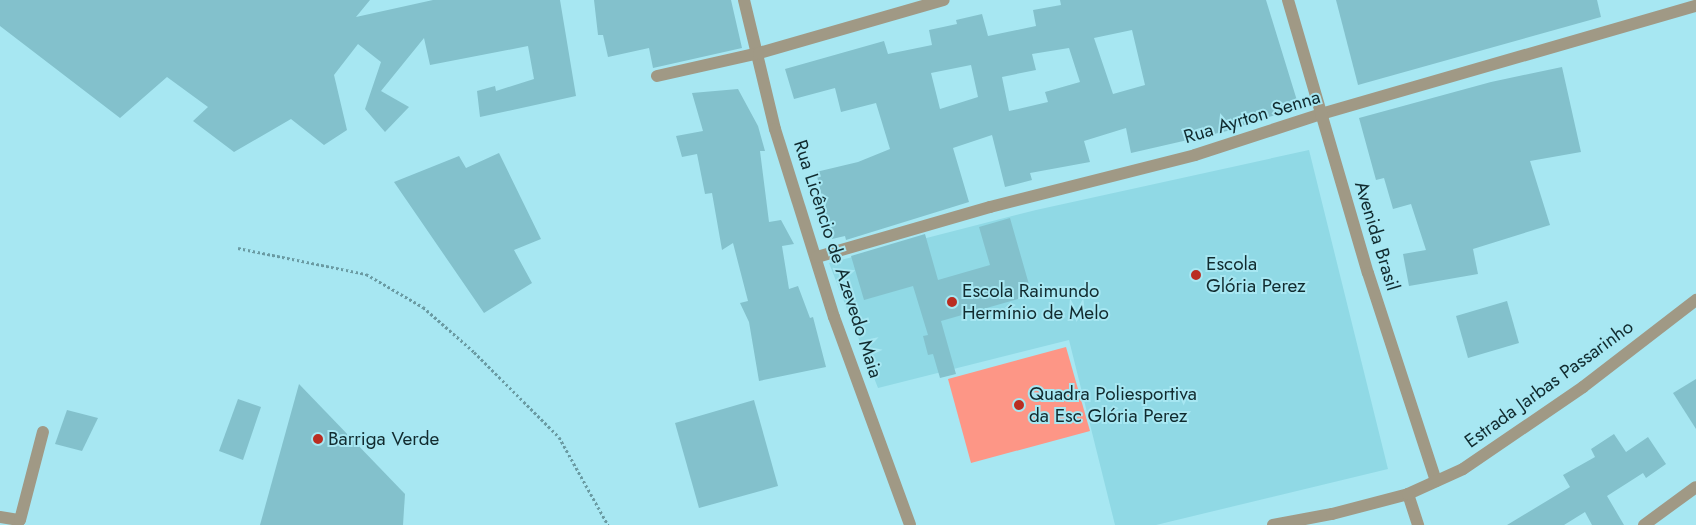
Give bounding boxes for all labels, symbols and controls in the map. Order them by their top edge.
street label: Rua Ayrton Senna [1181,85,1323,149]
street label: Rua Licêncio de Azevedo Maia [789,137,887,381]
street label: Avenida Brasil [1350,179,1404,293]
place label: Escola Glória Perez [1206,253,1306,297]
marker: Escola Glória Perez [1190,269,1202,281]
place label: Escola Raimundo Hermínio de Melo [962,280,1109,324]
marker: Escola Raimundo Hermínio de Melo [946,296,958,308]
street label: Estrada Jarbas Passarinho [1460,315,1638,453]
place label: Quadra Poliesportiva da Esc Glória Perez [1029,383,1197,427]
marker: Quadra Poliesportiva da Esc Glória Perez [1013,399,1025,411]
place label: Barriga Verde [328,428,439,450]
marker: Barriga Verde [312,433,324,445]

